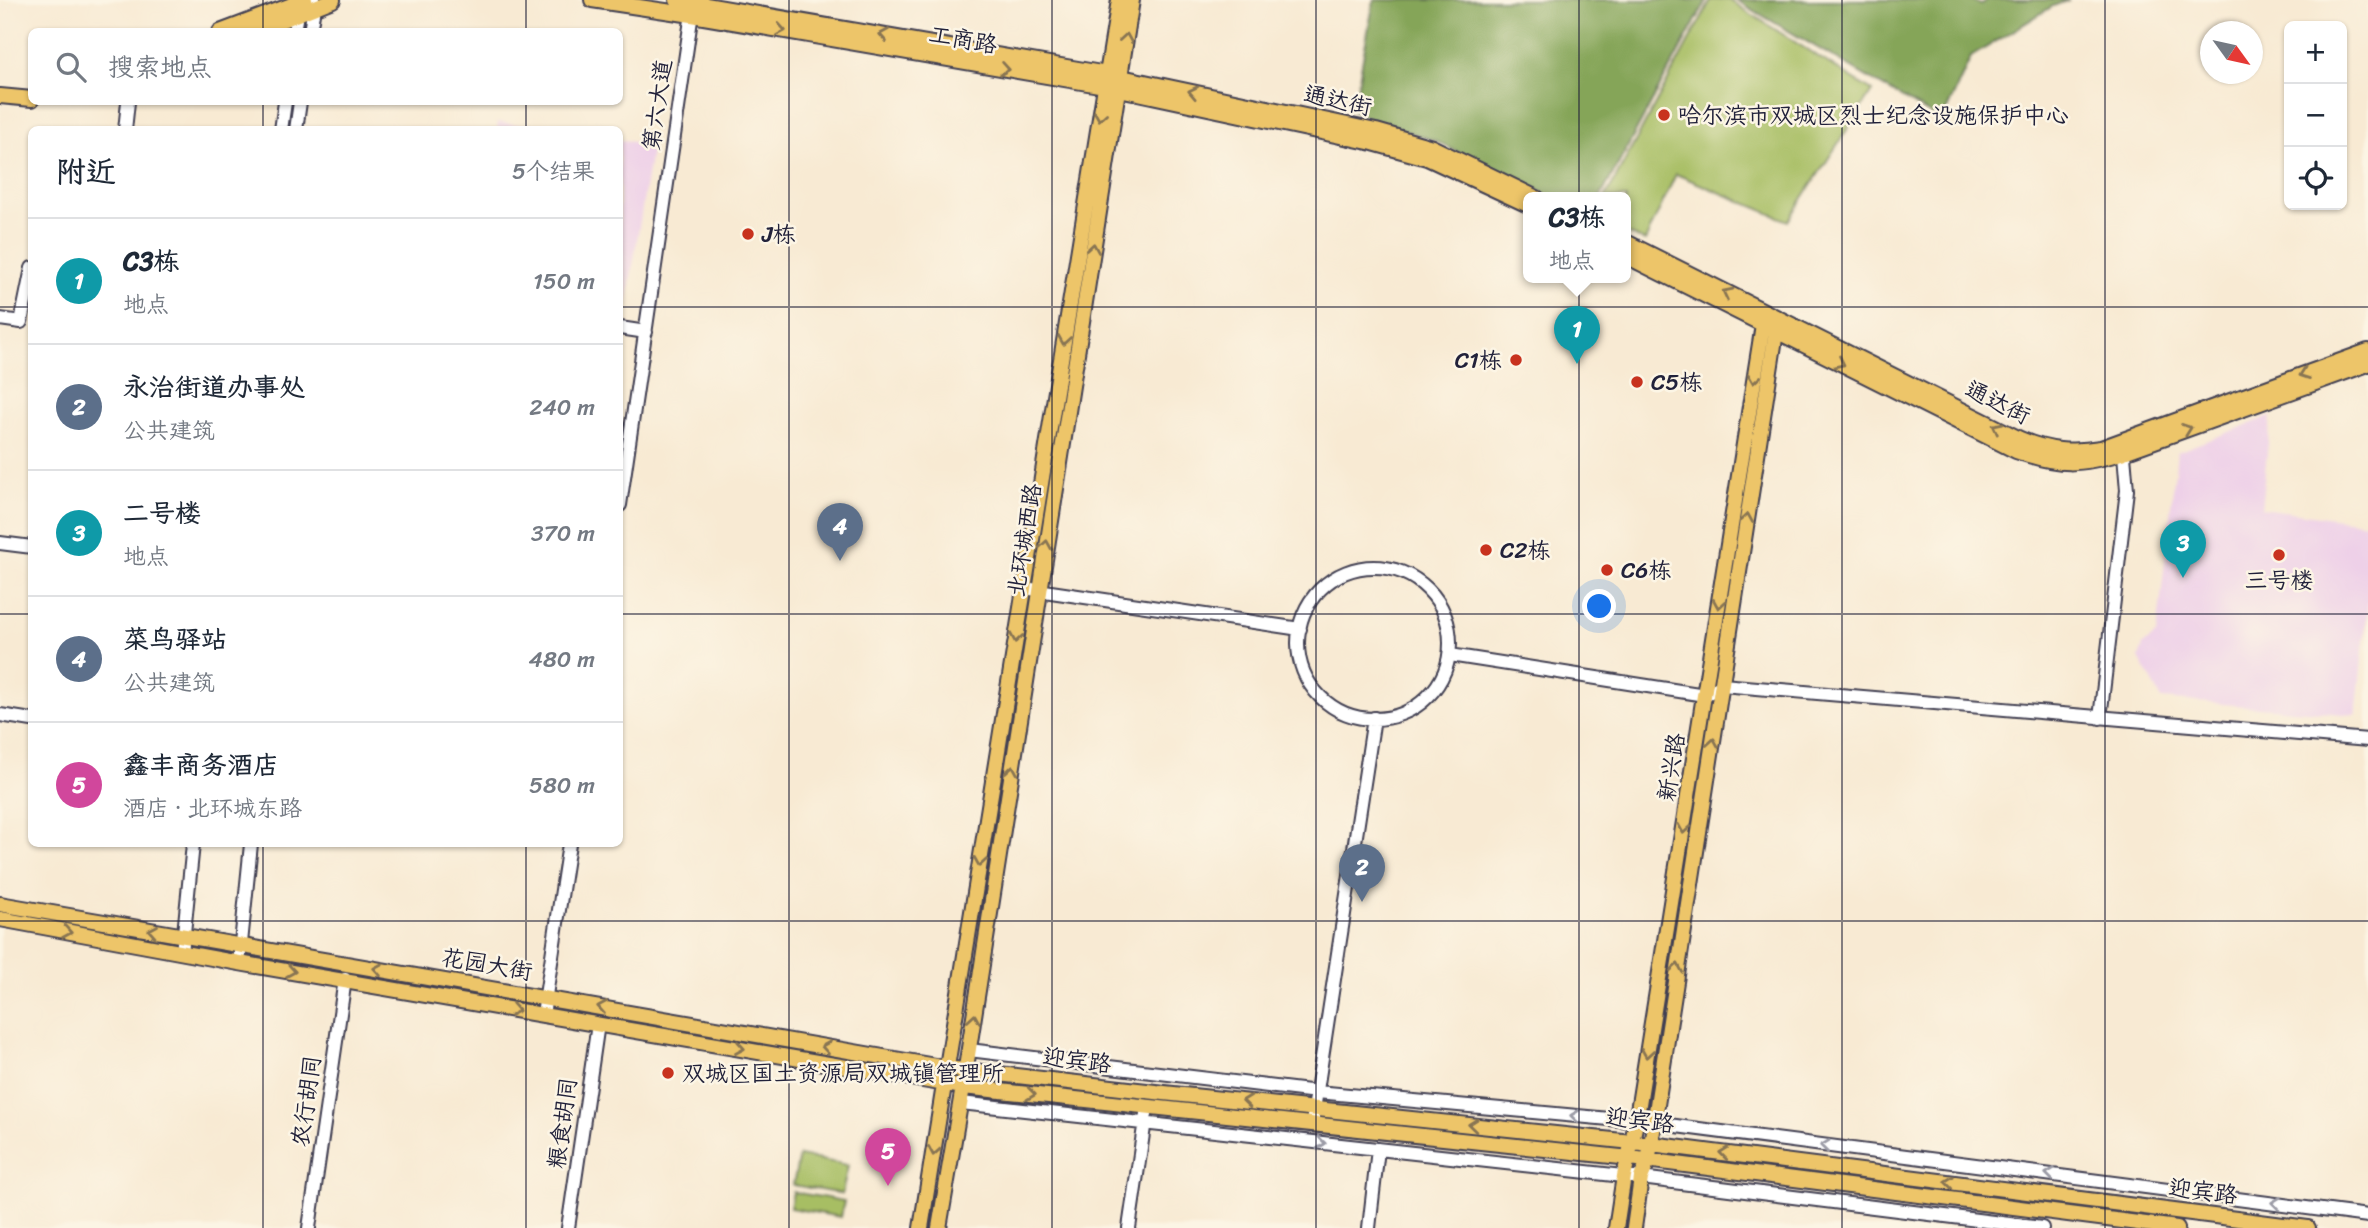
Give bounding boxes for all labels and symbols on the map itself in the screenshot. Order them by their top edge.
street label: 工商路 [925,13,1000,66]
north arrow [2200,21,2263,84]
one-way arrow [775,22,787,37]
one-way arrow [878,28,890,43]
one-way arrow [1118,32,1133,44]
street label: 第六大道 [631,57,684,153]
one-way arrow [999,61,1011,76]
street label: 通达街 [1300,73,1376,128]
one-way arrow [1187,86,1199,101]
place label: 哈尔滨市双城区烈士纪念设施保护中心 [1678,95,2069,136]
marker: 哈尔滨市双城区烈士纪念设施保护中心 [1656,107,1672,123]
one-way arrow [1093,110,1108,122]
place label: J栋 [761,214,796,255]
marker: J栋 [740,226,756,242]
one-way arrow [1086,242,1101,254]
one-way arrow [1722,287,1734,301]
pin: 1 [1554,306,1600,364]
one-way arrow [1057,334,1072,346]
place label: C1栋 [1455,340,1502,381]
marker: C1栋 [1508,352,1524,368]
one-way arrow [1833,355,1845,369]
place label: C5栋 [1651,362,1702,403]
one-way arrow [2298,366,2310,380]
street label: 通达街 [1958,369,2038,436]
one-way arrow [1747,373,1762,385]
marker: C5栋 [1629,374,1645,390]
one-way arrow [1992,422,2004,436]
one-way arrow [2180,423,2192,437]
street label: 北环城西路 [995,480,1054,600]
pin: 4 [817,503,863,561]
one-way arrow [1740,512,1755,524]
pin: 3 [2160,520,2206,578]
place label: C2栋 [1500,530,1551,571]
one-way arrow [1038,540,1053,551]
marker: C2栋 [1478,542,1494,558]
marker: 三号楼 [2271,547,2287,563]
place label: C6栋 [1621,550,1671,591]
place label: 三号楼 [2245,560,2314,601]
marker: C6栋 [1599,562,1615,578]
your location [1582,589,1616,623]
one-way arrow [1712,598,1727,610]
one-way arrow [1009,632,1024,643]
street label: 新兴路 [1646,730,1697,804]
one-way arrow [1705,737,1720,749]
one-way arrow [1004,765,1019,776]
one-way arrow [1677,823,1692,835]
pin: 2 [1339,844,1385,902]
one-way arrow [973,856,988,868]
one-way arrow [61,924,73,939]
one-way arrow [148,924,159,939]
street label: 花园大街 [438,936,536,993]
one-way arrow [372,962,384,977]
one-way arrow [1670,962,1685,974]
one-way arrow [285,963,297,978]
one-way arrow [596,1000,608,1015]
one-way arrow [509,1002,521,1017]
one-way arrow [966,1014,981,1025]
street label: 迎宾路 [1040,1036,1114,1085]
one-way arrow [734,1040,746,1055]
one-way arrow [820,1040,832,1055]
one-way arrow [1640,1047,1655,1059]
street label: 农行胡同 [280,1053,333,1149]
place label: 双城区国土资源局双城镇管理所 [682,1053,1004,1094]
marker: 双城区国土资源局双城镇管理所 [660,1065,676,1081]
street label: 粮食胡同 [536,1075,589,1171]
one-way arrow [1025,1087,1037,1102]
one-way arrow [1241,1094,1252,1109]
street label: 迎宾路 [1603,1096,1677,1145]
one-way arrow [1569,1109,1580,1124]
one-way arrow [1467,1117,1479,1132]
pin: 5 [865,1128,911,1186]
one-way arrow [1315,1135,1326,1150]
one-way arrow [1819,1138,1831,1153]
one-way arrow [927,1145,942,1157]
one-way arrow [1718,1145,1729,1160]
one-way arrow [2045,1167,2056,1182]
street label: 迎宾路 [2166,1167,2240,1216]
one-way arrow [1943,1174,1955,1189]
one-way arrow [2270,1195,2282,1210]

